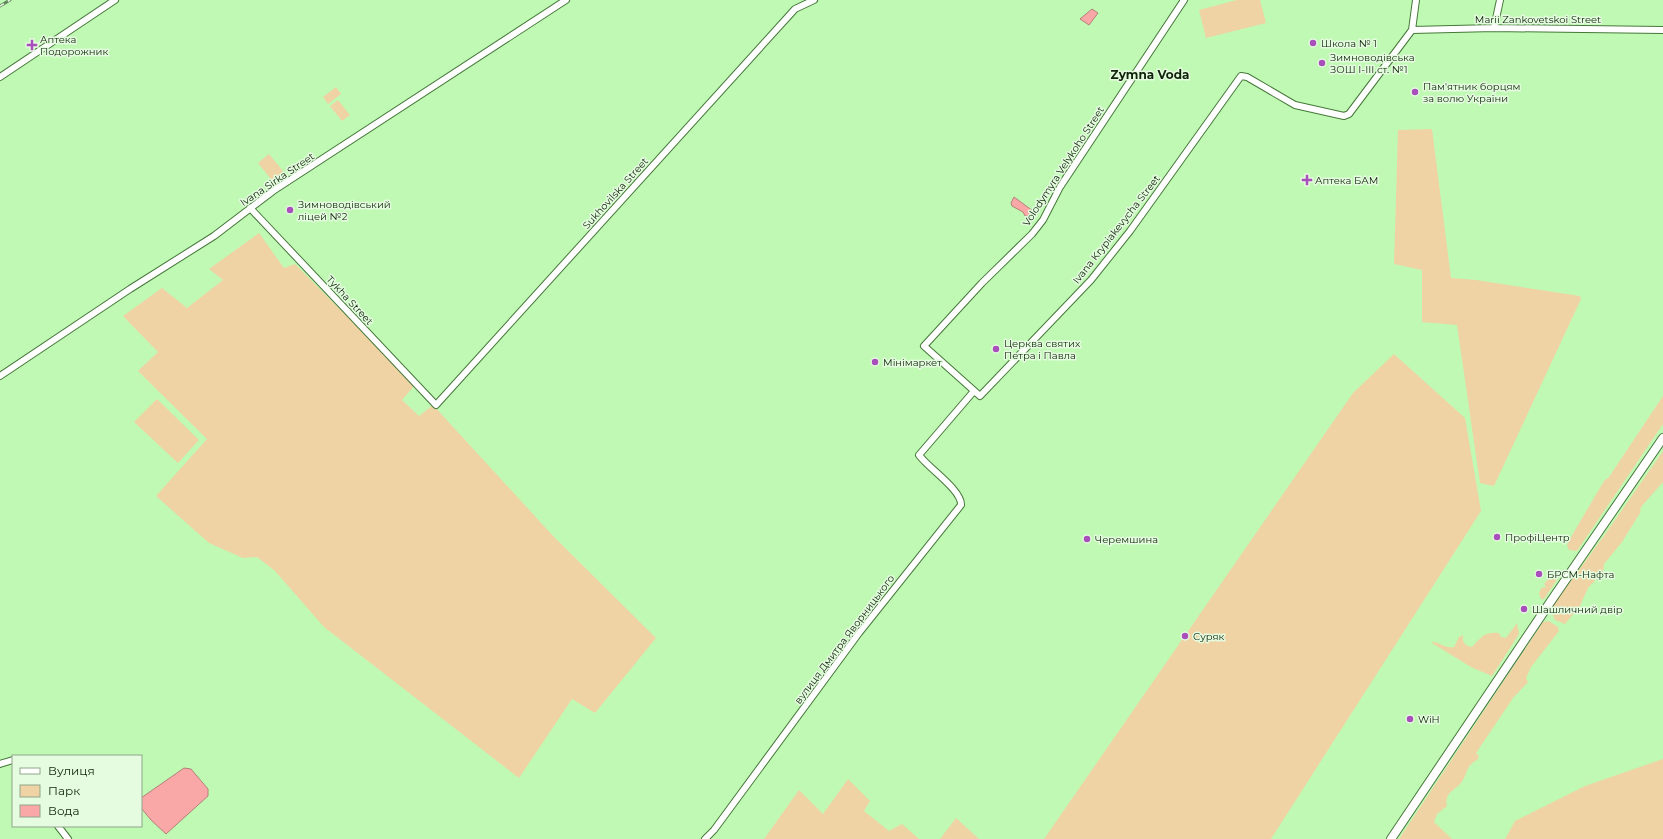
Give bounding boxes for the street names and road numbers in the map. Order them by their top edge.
street label: Marii Zankovetskoi Street [1475,13,1601,26]
street label: Volodymyra Velykoho Street [1020,104,1107,229]
street label: Ivana Sirka Street [238,150,317,209]
street label: Sukhovilska Street [580,155,651,232]
street label: Ivana Krypiakevycha Street [1070,172,1163,286]
street label: Tykha Street [324,273,376,328]
street label: вулиця Дмитра Яворницького [792,572,897,706]

